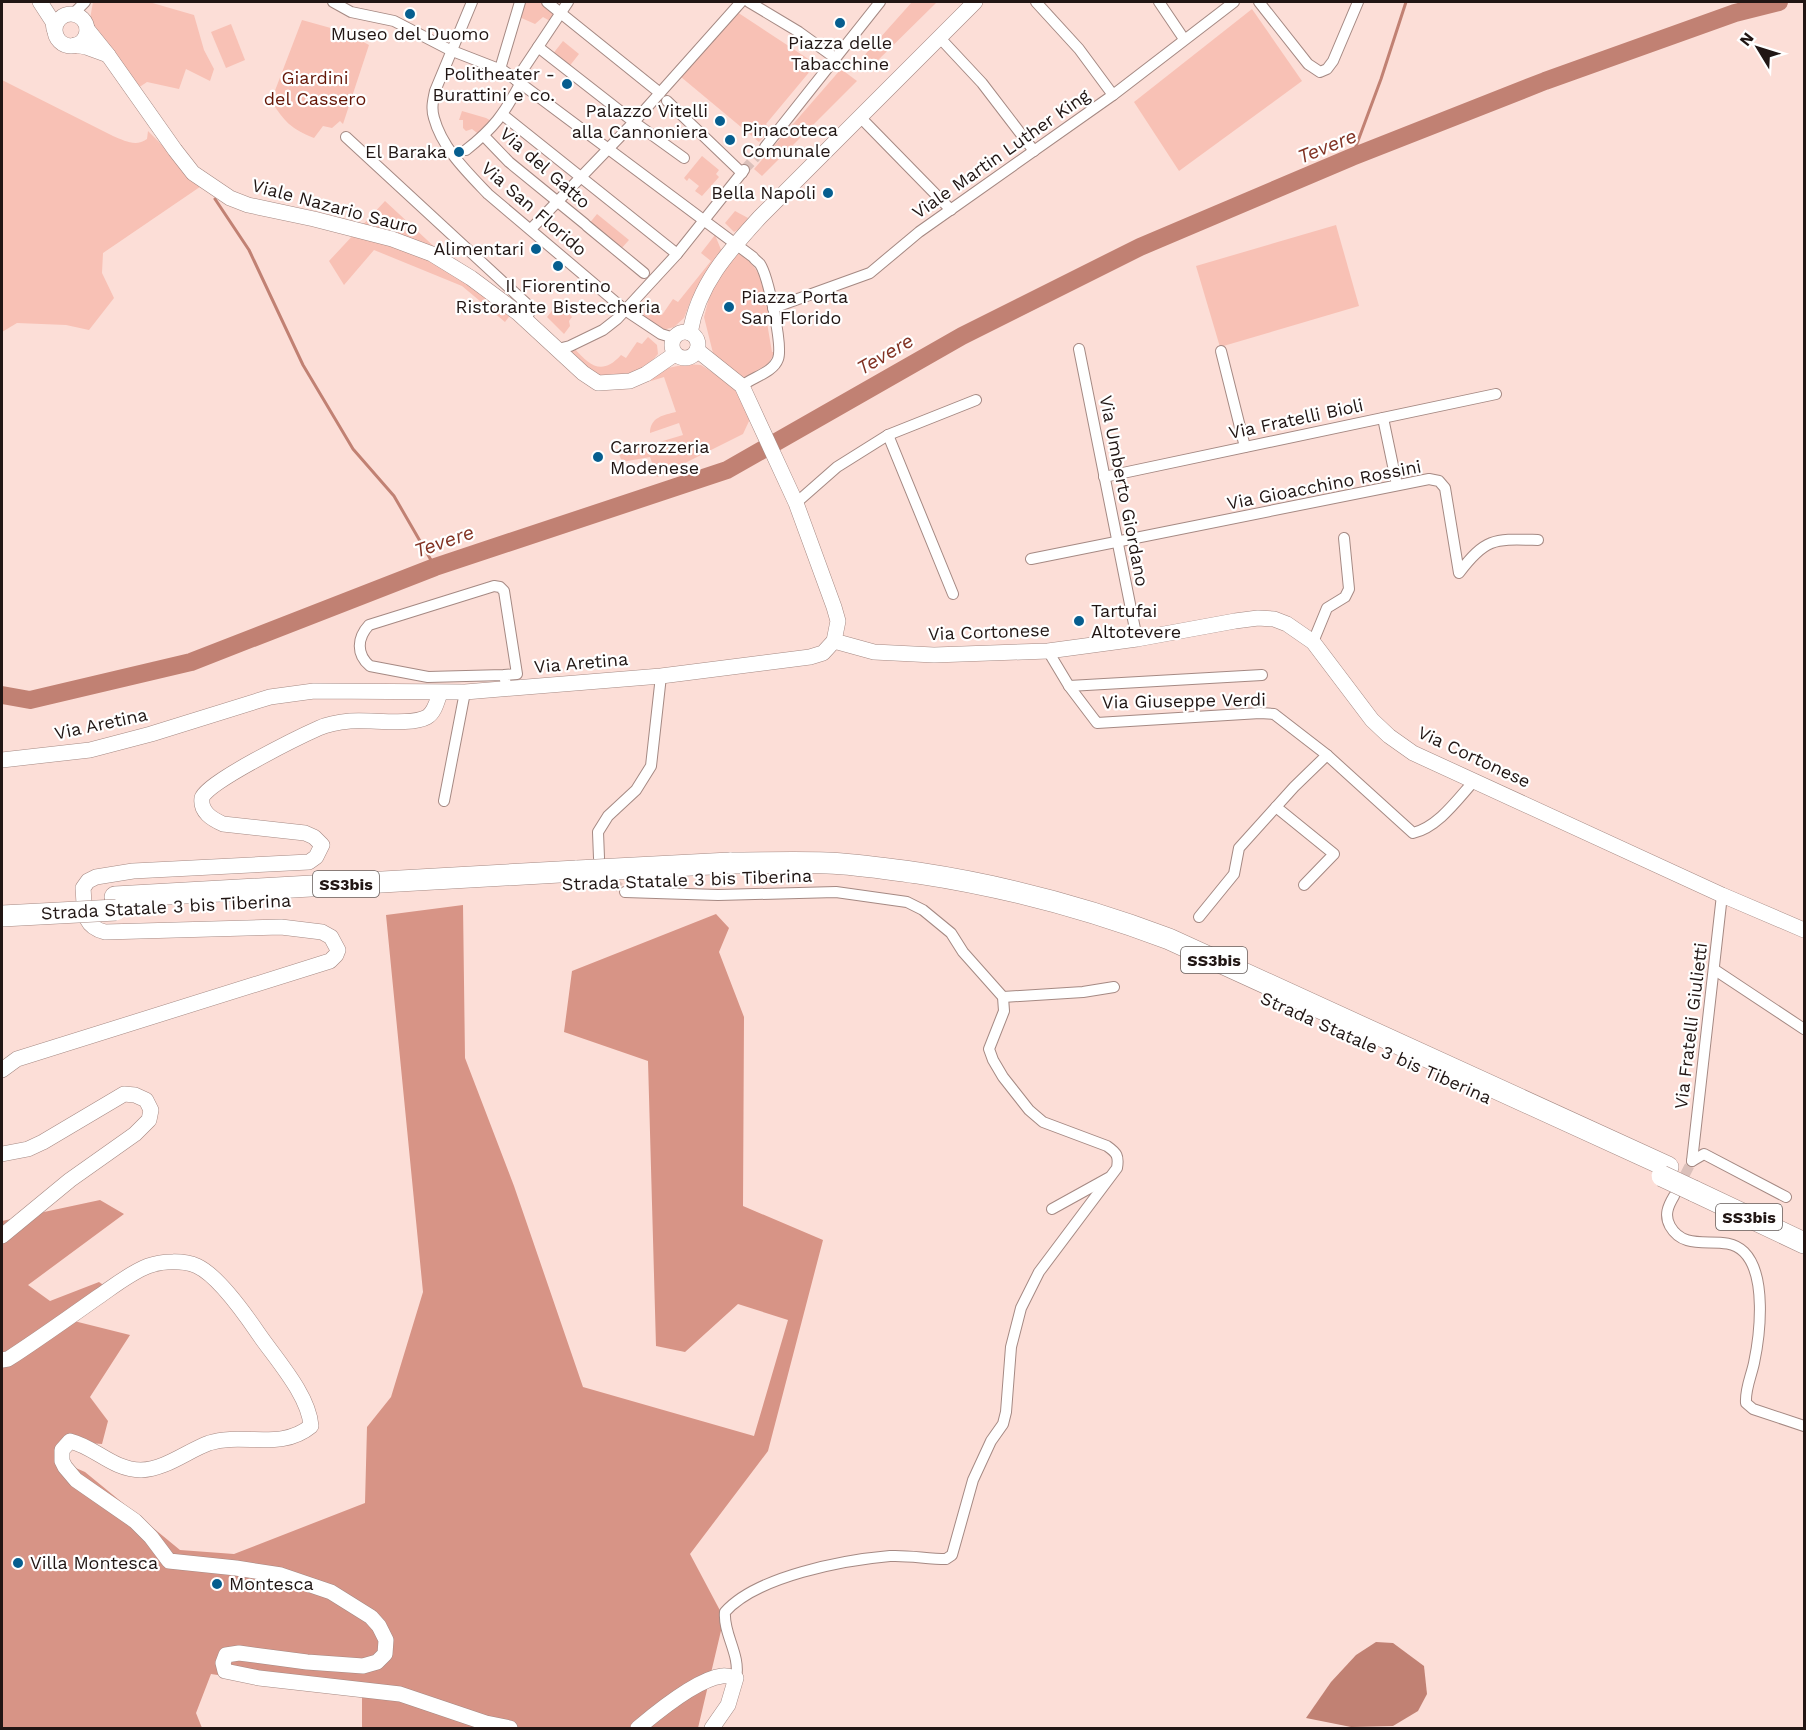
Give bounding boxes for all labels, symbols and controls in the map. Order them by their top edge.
marker: Museo del Duomo [403,7,417,21]
marker: Piazza delle Tabacchine [833,16,847,30]
north arrow [1728,18,1788,78]
place label: Museo del Duomo [331,23,489,44]
text: N [1735,29,1758,50]
place label: Piazza delle Tabacchine [788,32,892,74]
place label: Politheater - Burattini e co. [433,63,555,105]
park label: Giardini del Cassero [264,67,366,109]
marker: Politheater - Burattini e co. [560,77,574,91]
street label: Viale Martin Luther King [908,84,1094,223]
place label: Palazzo Vitelli alla Cannoniera [572,100,708,142]
marker: Palazzo Vitelli alla Cannoniera [713,114,727,128]
place label: Pinacoteca Comunale [742,119,838,161]
street label: Via del Gatto [496,123,595,213]
water label: Tevere [1294,123,1360,169]
marker: Pinacoteca Comunale [723,133,737,147]
place label: El Baraka [365,141,447,162]
marker: El Baraka [452,145,466,159]
street label: Via San Florido [477,157,591,260]
street label: Viale Nazario Sauro [250,174,421,239]
place label: Bella Napoli [711,182,816,203]
marker: Bella Napoli [821,186,835,200]
place label: Alimentari [433,238,524,259]
marker: Alimentari [529,242,543,256]
marker: Il Fiorentino Ristorante Bisteccheria [551,259,565,273]
place label: Il Fiorentino Ristorante Bisteccheria [456,275,660,317]
place label: Piazza Porta San Florido [741,286,848,328]
marker: Piazza Porta San Florido [722,300,736,314]
water label: Tevere [852,328,918,380]
street label: Via Umberto Giordano [1096,394,1153,588]
street label: Via Fratelli Bioli [1227,394,1365,443]
place label: Carrozzeria Modenese [610,436,709,478]
marker: Carrozzeria Modenese [591,450,605,464]
street label: Via Gioacchino Rossini [1225,455,1423,514]
water label: Tevere [411,520,477,562]
place label: Tartufai Altotevere [1091,600,1181,642]
marker: Tartufai Altotevere [1072,614,1086,628]
street label: Via Cortonese [928,619,1050,644]
street label: Via Aretina [533,648,629,677]
street label: Via Giuseppe Verdi [1102,689,1266,712]
street label: Via Aretina [53,703,149,744]
street label: Via Cortonese [1414,721,1534,792]
street label: Strada Statale 3 bis Tiberina [561,865,813,894]
road number: SS3bis [313,871,379,897]
street label: Strada Statale 3 bis Tiberina [40,889,292,924]
street label: Via Fratelli Giulietti [1670,942,1711,1110]
road number: SS3bis [1181,947,1247,973]
street label: Strada Statale 3 bis Tiberina [1257,987,1495,1108]
road number: SS3bis [1716,1204,1782,1230]
place label: Villa Montesca [30,1552,158,1573]
marker: Villa Montesca [11,1556,25,1570]
place label: Montesca [229,1573,314,1594]
marker: Montesca [210,1577,224,1591]

